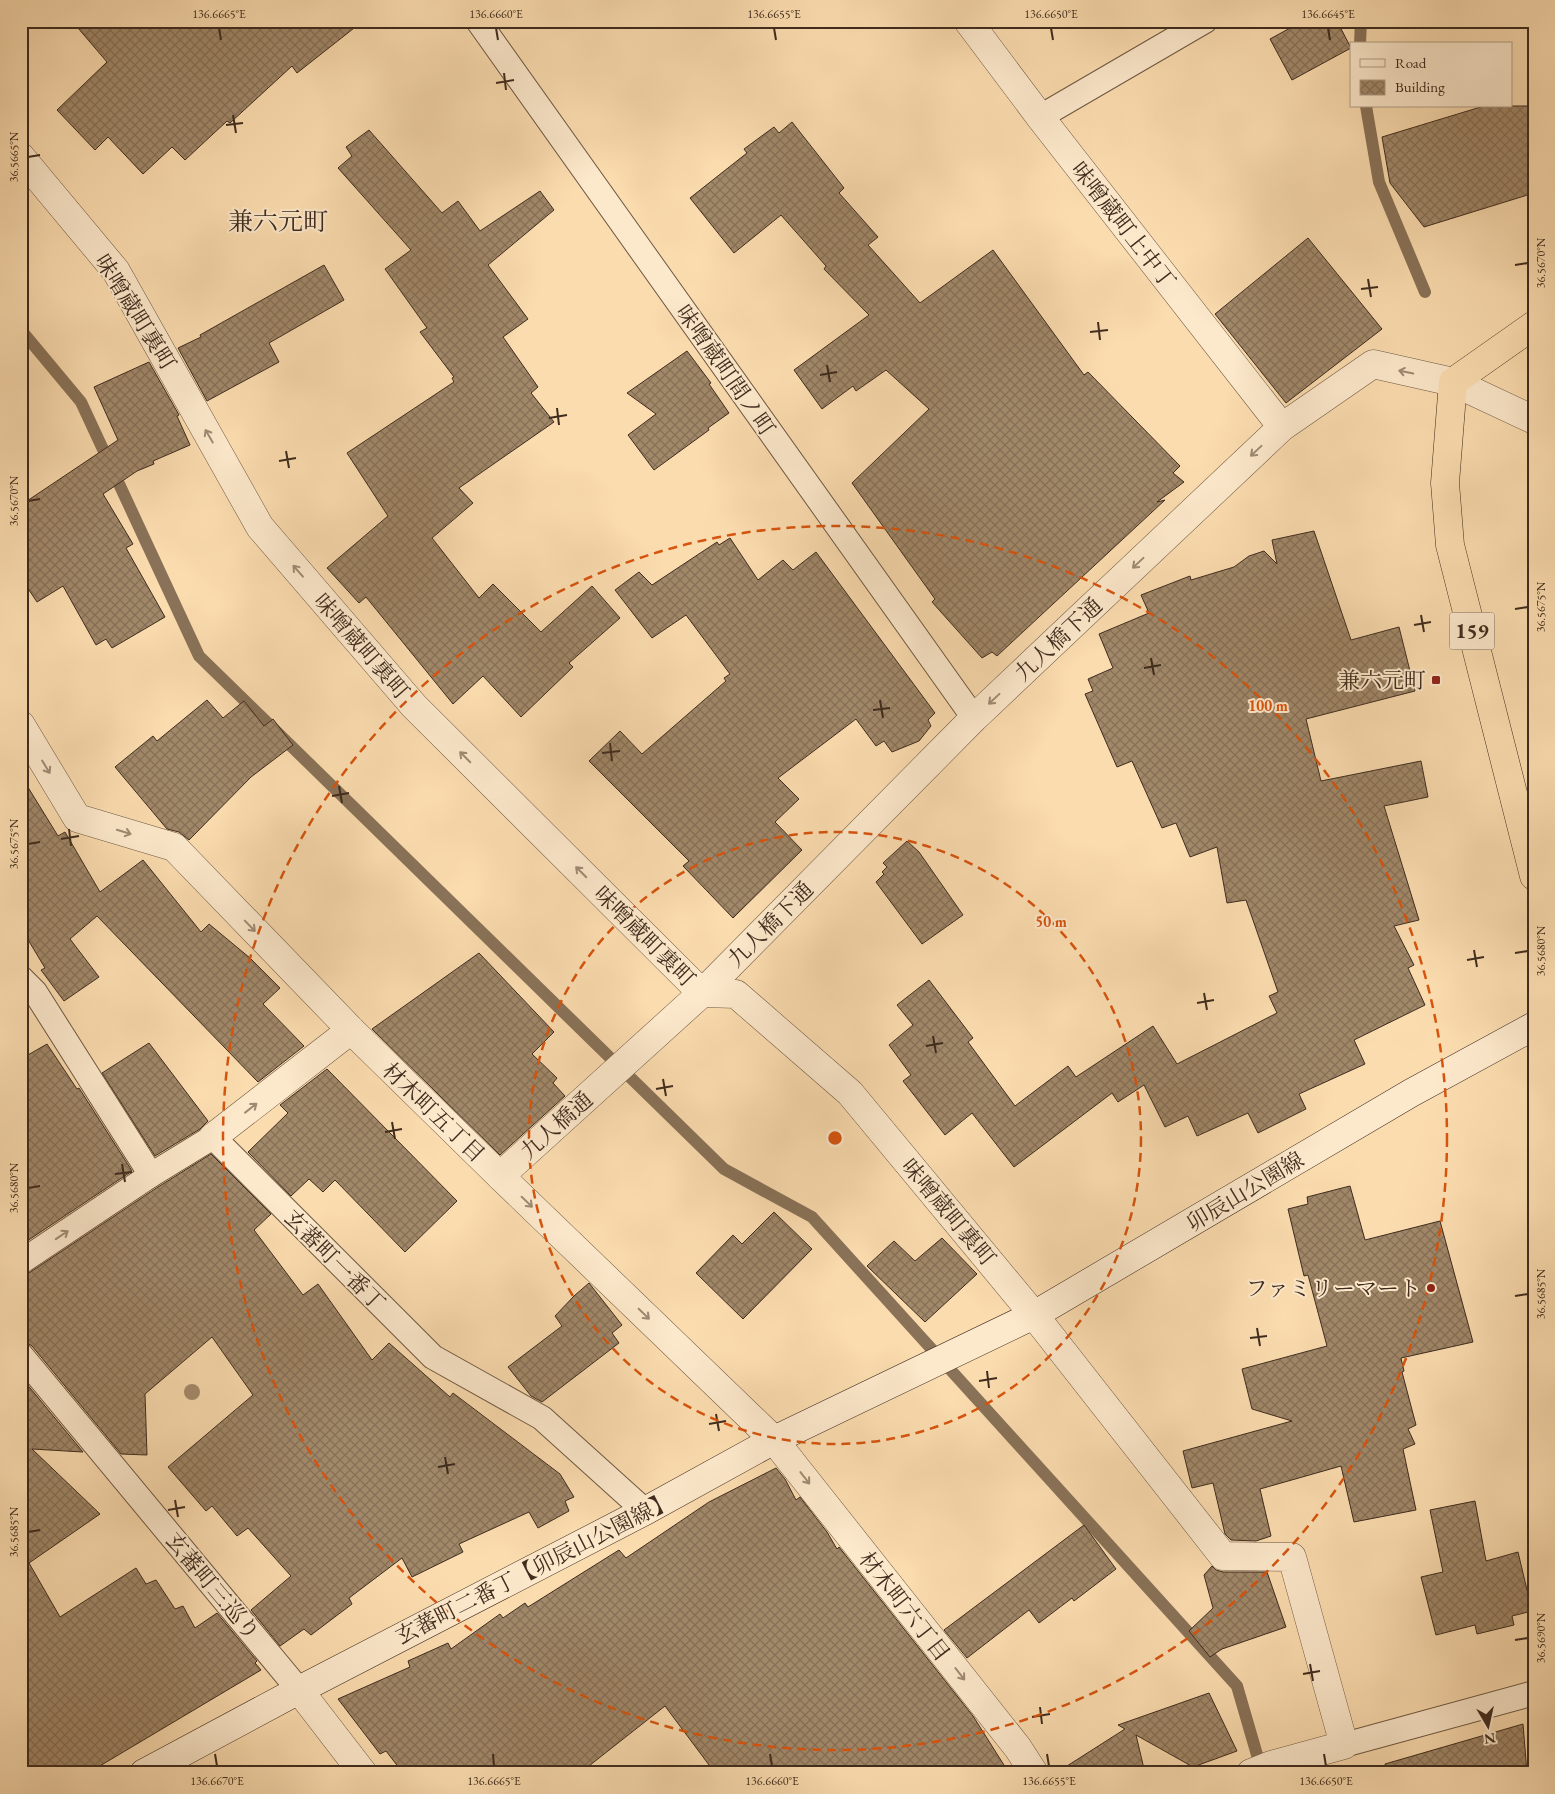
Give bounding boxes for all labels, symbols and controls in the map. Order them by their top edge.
text: 136.6665°E [192,6,246,22]
text: 136.6660°E [469,6,523,22]
text: 136.6655°E [747,6,801,22]
text: 136.6650°E [1024,6,1078,22]
text: 136.6645°E [1301,6,1355,22]
legend [1350,42,1512,108]
text: Road [1395,53,1427,72]
text: Building [1395,77,1445,96]
text: 36.5665°N [6,131,22,182]
street label: 味噌蔵町上中丁 [1065,156,1182,295]
district label: 兼六元町 [228,205,328,237]
text: 36.5670°N [1533,237,1549,288]
street label: 味噌蔵町裏町 [88,249,183,376]
street label: 味噌蔵町間ノ町 [670,299,782,442]
one-way arrow [1398,366,1414,376]
one-way arrow [204,429,214,444]
one-way arrow [1250,445,1262,457]
text: 36.5670°N [6,475,22,526]
one-way arrow [1132,557,1144,569]
one-way arrow [293,565,304,578]
text: 36.5675°N [1533,581,1549,632]
street label: 味噌蔵町裏町 [307,587,416,706]
street label: 九人橋下通 [1008,591,1108,687]
road number: 159 [1450,612,1494,650]
place label: 兼六元町 [1338,666,1426,695]
marker: 兼六元町 [1430,674,1442,686]
one-way arrow [988,693,1001,705]
text: 100 m [1248,696,1288,715]
one-way arrow [459,751,472,763]
one-way arrow [42,759,52,773]
text: 36.5675°N [6,818,22,869]
one-way arrow [115,828,131,838]
one-way arrow [574,866,587,878]
street label: 九人橋下通 [721,875,820,974]
street label: 味噌蔵町裏町 [588,879,702,993]
text: 50 m [1035,912,1067,931]
one-way arrow [244,920,256,932]
text: 36.5680°N [1533,925,1549,976]
street label: 材木町五丁目 [376,1056,491,1169]
street label: 九人橋通 [514,1085,599,1166]
one-way arrow [245,1102,258,1113]
centre of rings [826,1129,844,1147]
street label: 卯辰山公園線 [1181,1145,1309,1238]
street label: 味噌蔵町裏町 [895,1152,1002,1272]
text: 36.5680°N [6,1162,22,1213]
one-way arrow [520,1196,533,1208]
street label: 玄蕃町一番丁 [278,1203,392,1317]
one-way arrow [55,1230,69,1240]
text: 36.5685°N [1533,1268,1549,1319]
place label: ファミリーマート [1245,1274,1421,1303]
marker: ファミリーマート [1425,1282,1437,1294]
one-way arrow [637,1308,650,1320]
one-way arrow [799,1471,810,1484]
street label: 玄蕃町二番丁【卯辰山公園線】 [390,1486,678,1651]
text: 36.5685°N [6,1506,22,1557]
street label: 玄蕃町三巡り [159,1526,266,1646]
street label: 材木町六丁目 [853,1545,957,1667]
text: 36.5690°N [1533,1612,1549,1663]
one-way arrow [954,1667,965,1680]
north arrow [1462,1702,1512,1752]
text: N [1482,1729,1497,1749]
text: 136.6670°E [190,1773,244,1789]
text: 136.6665°E [467,1773,521,1789]
text: 136.6660°E [745,1773,799,1789]
text: 136.6655°E [1022,1773,1076,1789]
text: 136.6650°E [1299,1773,1353,1789]

